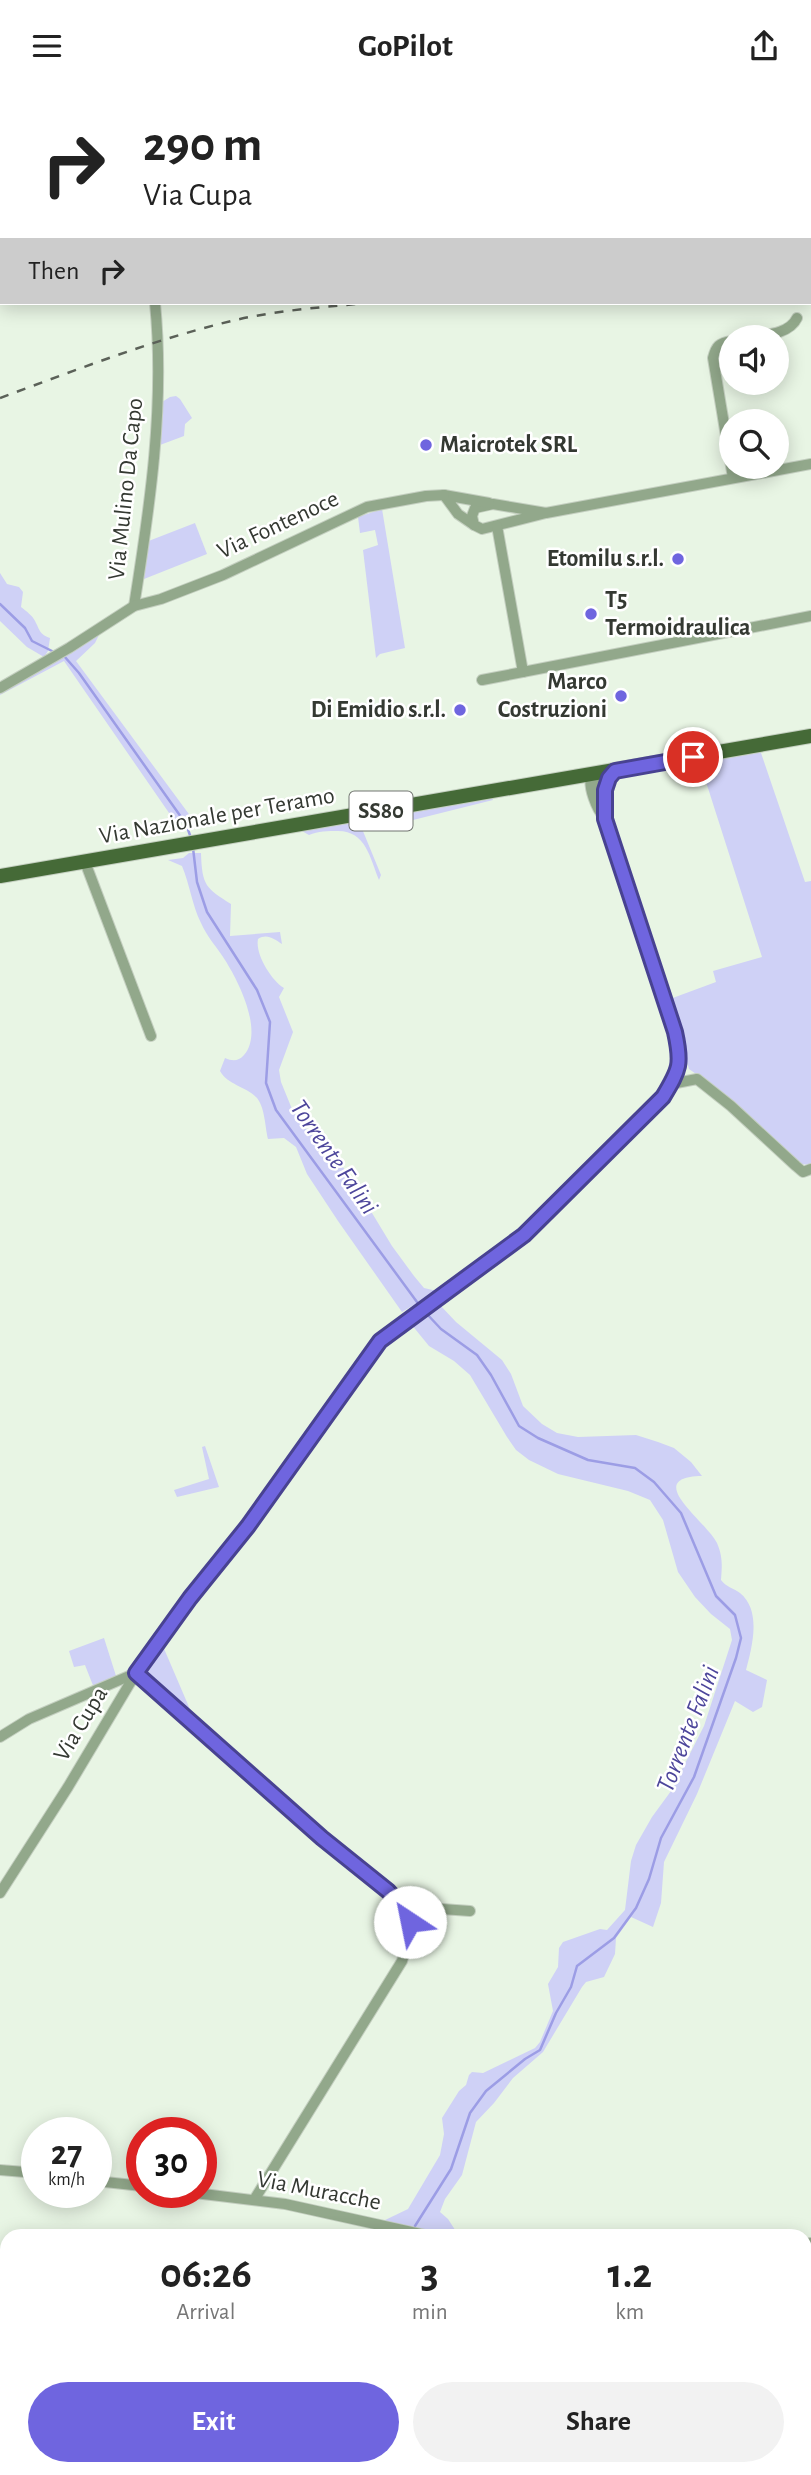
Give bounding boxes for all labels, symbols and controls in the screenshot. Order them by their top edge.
icon: menu [28,27,66,65]
icon: share [745,27,783,65]
text: GoPilot [358,30,453,62]
icon: right [28,119,119,210]
text: 290 m [143,121,262,170]
text: Via Cupa [143,179,252,211]
icon: right [93,252,131,290]
text: Then [28,258,79,284]
map controls [719,325,789,479]
button: sound [719,325,789,395]
street label: Via Mulino Da Capo [104,397,148,581]
button: search [719,409,789,479]
place label: Maicrotek SRL [440,433,578,457]
marker: Maicrotek SRL [418,437,434,453]
street label: Via Fontenoce [214,486,342,564]
place label: Etomilu s.r.l. [547,547,664,571]
marker: Etomilu s.r.l. [670,551,686,567]
place label: T5 Termoidraulica [605,588,751,640]
marker: T5 Termoidraulica [583,606,599,622]
place label: Marco Costruzioni [498,670,607,722]
marker: Marco Costruzioni [613,688,629,704]
place label: Di Emidio s.r.l. [311,698,446,722]
marker: Di Emidio s.r.l. [452,702,468,718]
pin [663,727,723,787]
icon: arrive [674,738,712,776]
street label: Via Nazionale per Teramo [97,783,337,849]
road number: SS80 [350,791,412,831]
water label: Torrente Falini [285,1095,383,1219]
water label: Torrente Falini [652,1662,724,1796]
street label: Via Cupa [50,1683,112,1765]
position arrow [373,1885,447,1959]
speed limit sign: 30 [126,2117,217,2208]
text: 27 [51,2136,82,2171]
street label: Via Muracche [255,2167,383,2215]
text: km/h [48,2171,85,2189]
text: 06:26 [160,2253,252,2295]
text: 3 [421,2253,439,2295]
text: 1.2 [608,2253,652,2295]
text: Arrival [176,2301,235,2324]
text: min [412,2301,448,2324]
text: km [615,2301,644,2324]
button: Exit [28,2382,399,2462]
button: Share [413,2382,784,2462]

